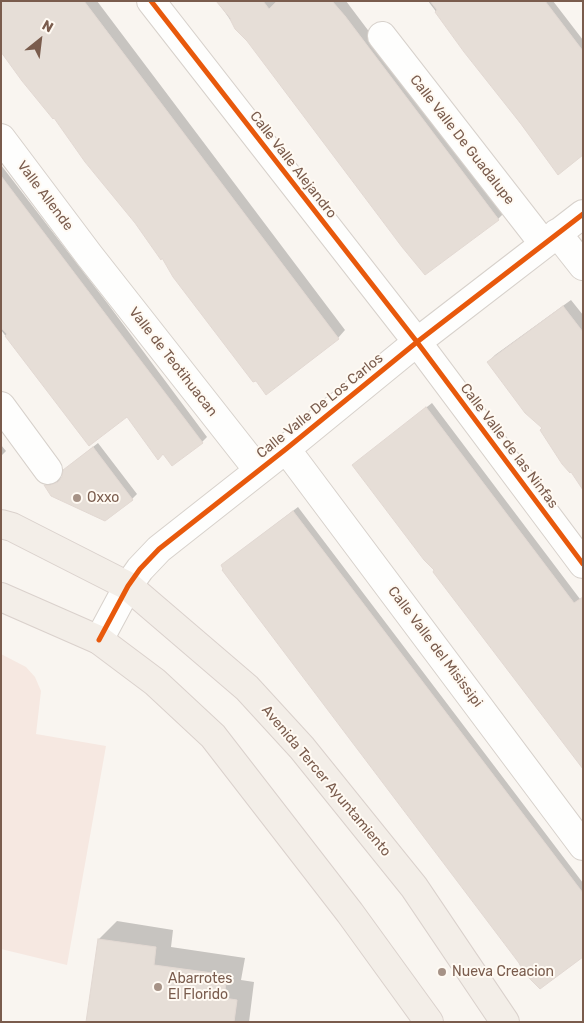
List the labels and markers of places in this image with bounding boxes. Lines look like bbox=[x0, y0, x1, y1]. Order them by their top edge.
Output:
place label: Oxxo bbox=[87, 490, 119, 506]
marker: Oxxo bbox=[71, 492, 83, 504]
place label: Nueva Creacion bbox=[452, 964, 554, 980]
marker: Nueva Creacion bbox=[436, 966, 448, 978]
place label: Abarrotes El Florido bbox=[168, 971, 232, 1004]
marker: Abarrotes El Florido bbox=[152, 981, 164, 993]

